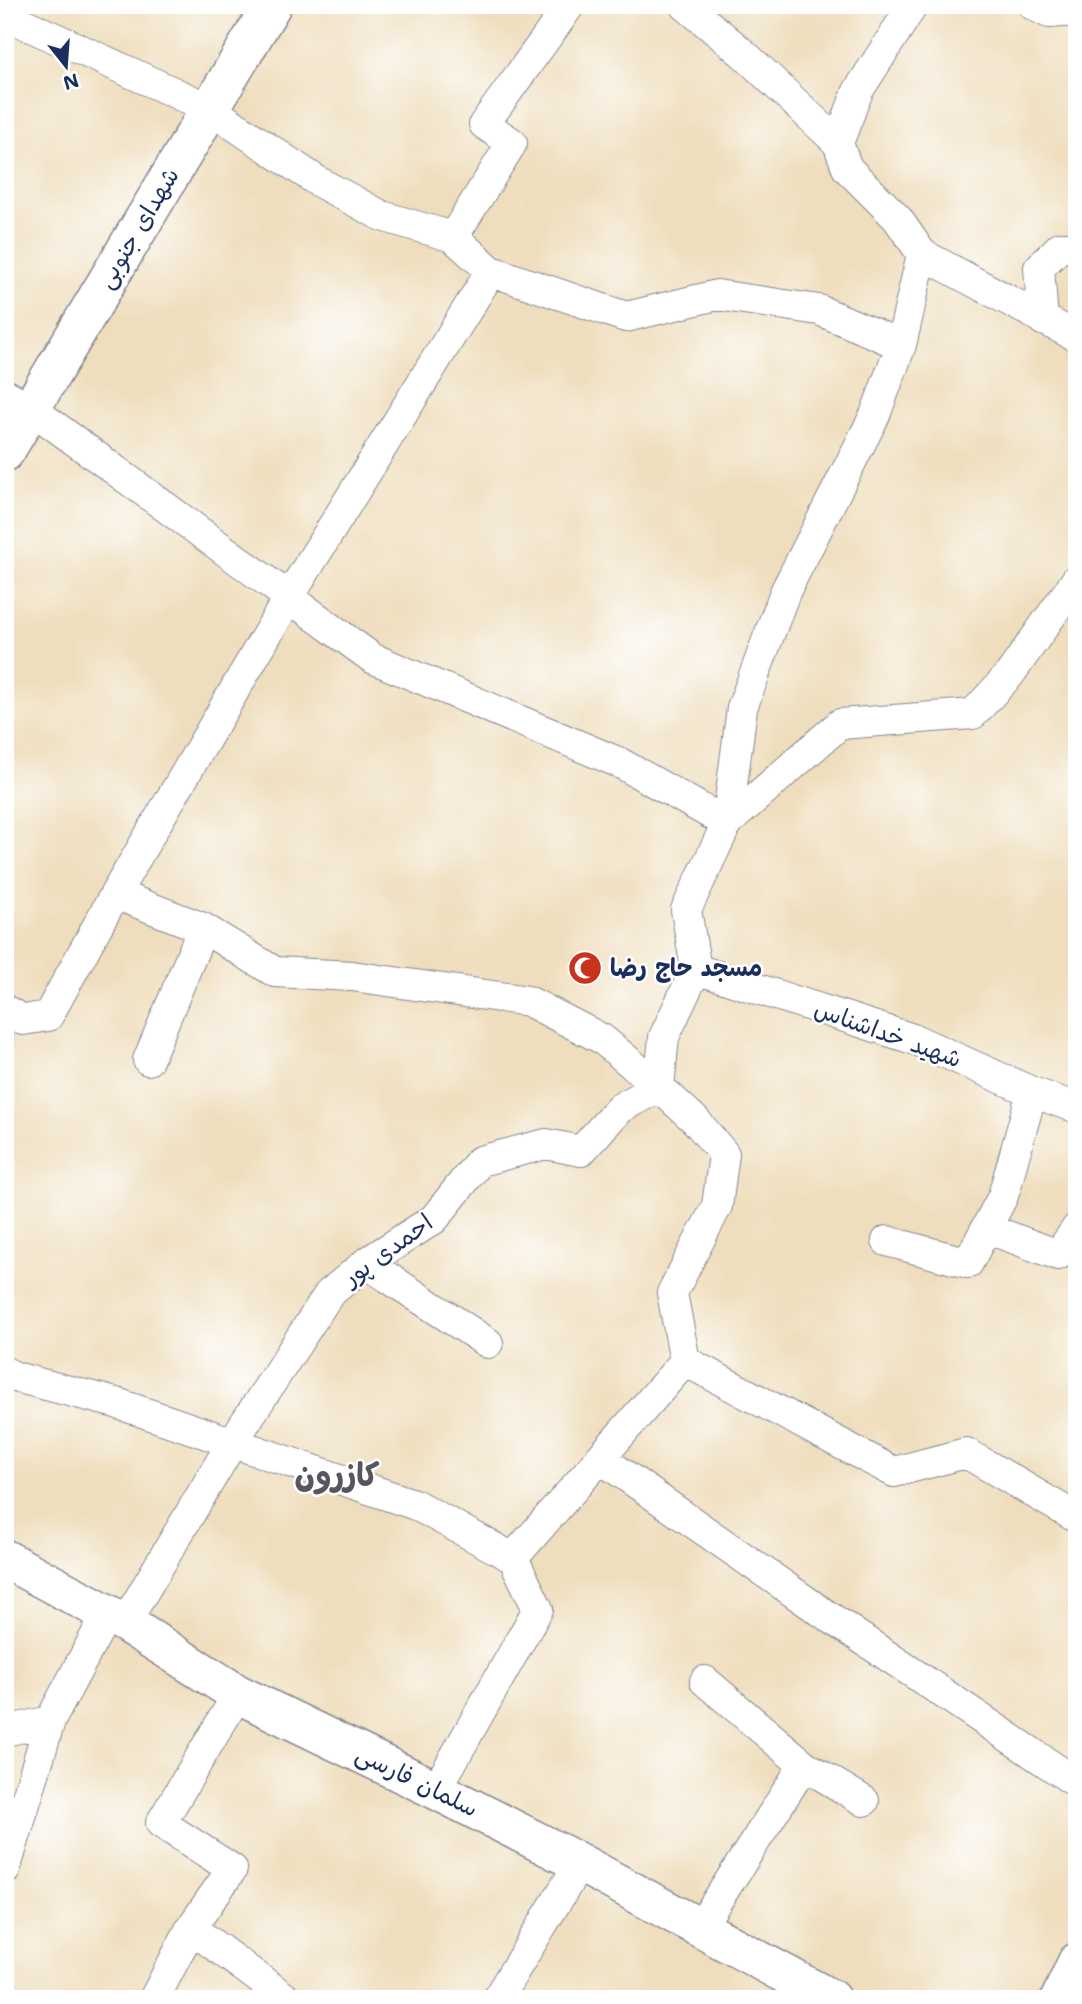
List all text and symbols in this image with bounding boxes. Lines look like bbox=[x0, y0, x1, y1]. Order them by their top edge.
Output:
north arrow bbox=[32, 32, 102, 102]
text: N bbox=[60, 68, 82, 96]
street label: شهدای جنوبی bbox=[89, 162, 187, 294]
mosque icon: مسجد حاج رضا bbox=[566, 949, 604, 987]
place label: مسجد حاج رضا bbox=[610, 952, 762, 984]
street label: شهید خداشناس bbox=[810, 993, 966, 1075]
street label: احمدی پور bbox=[335, 1207, 439, 1295]
district label: کازرون bbox=[295, 1453, 379, 1496]
street label: سلمان فارسی bbox=[350, 1738, 484, 1824]

